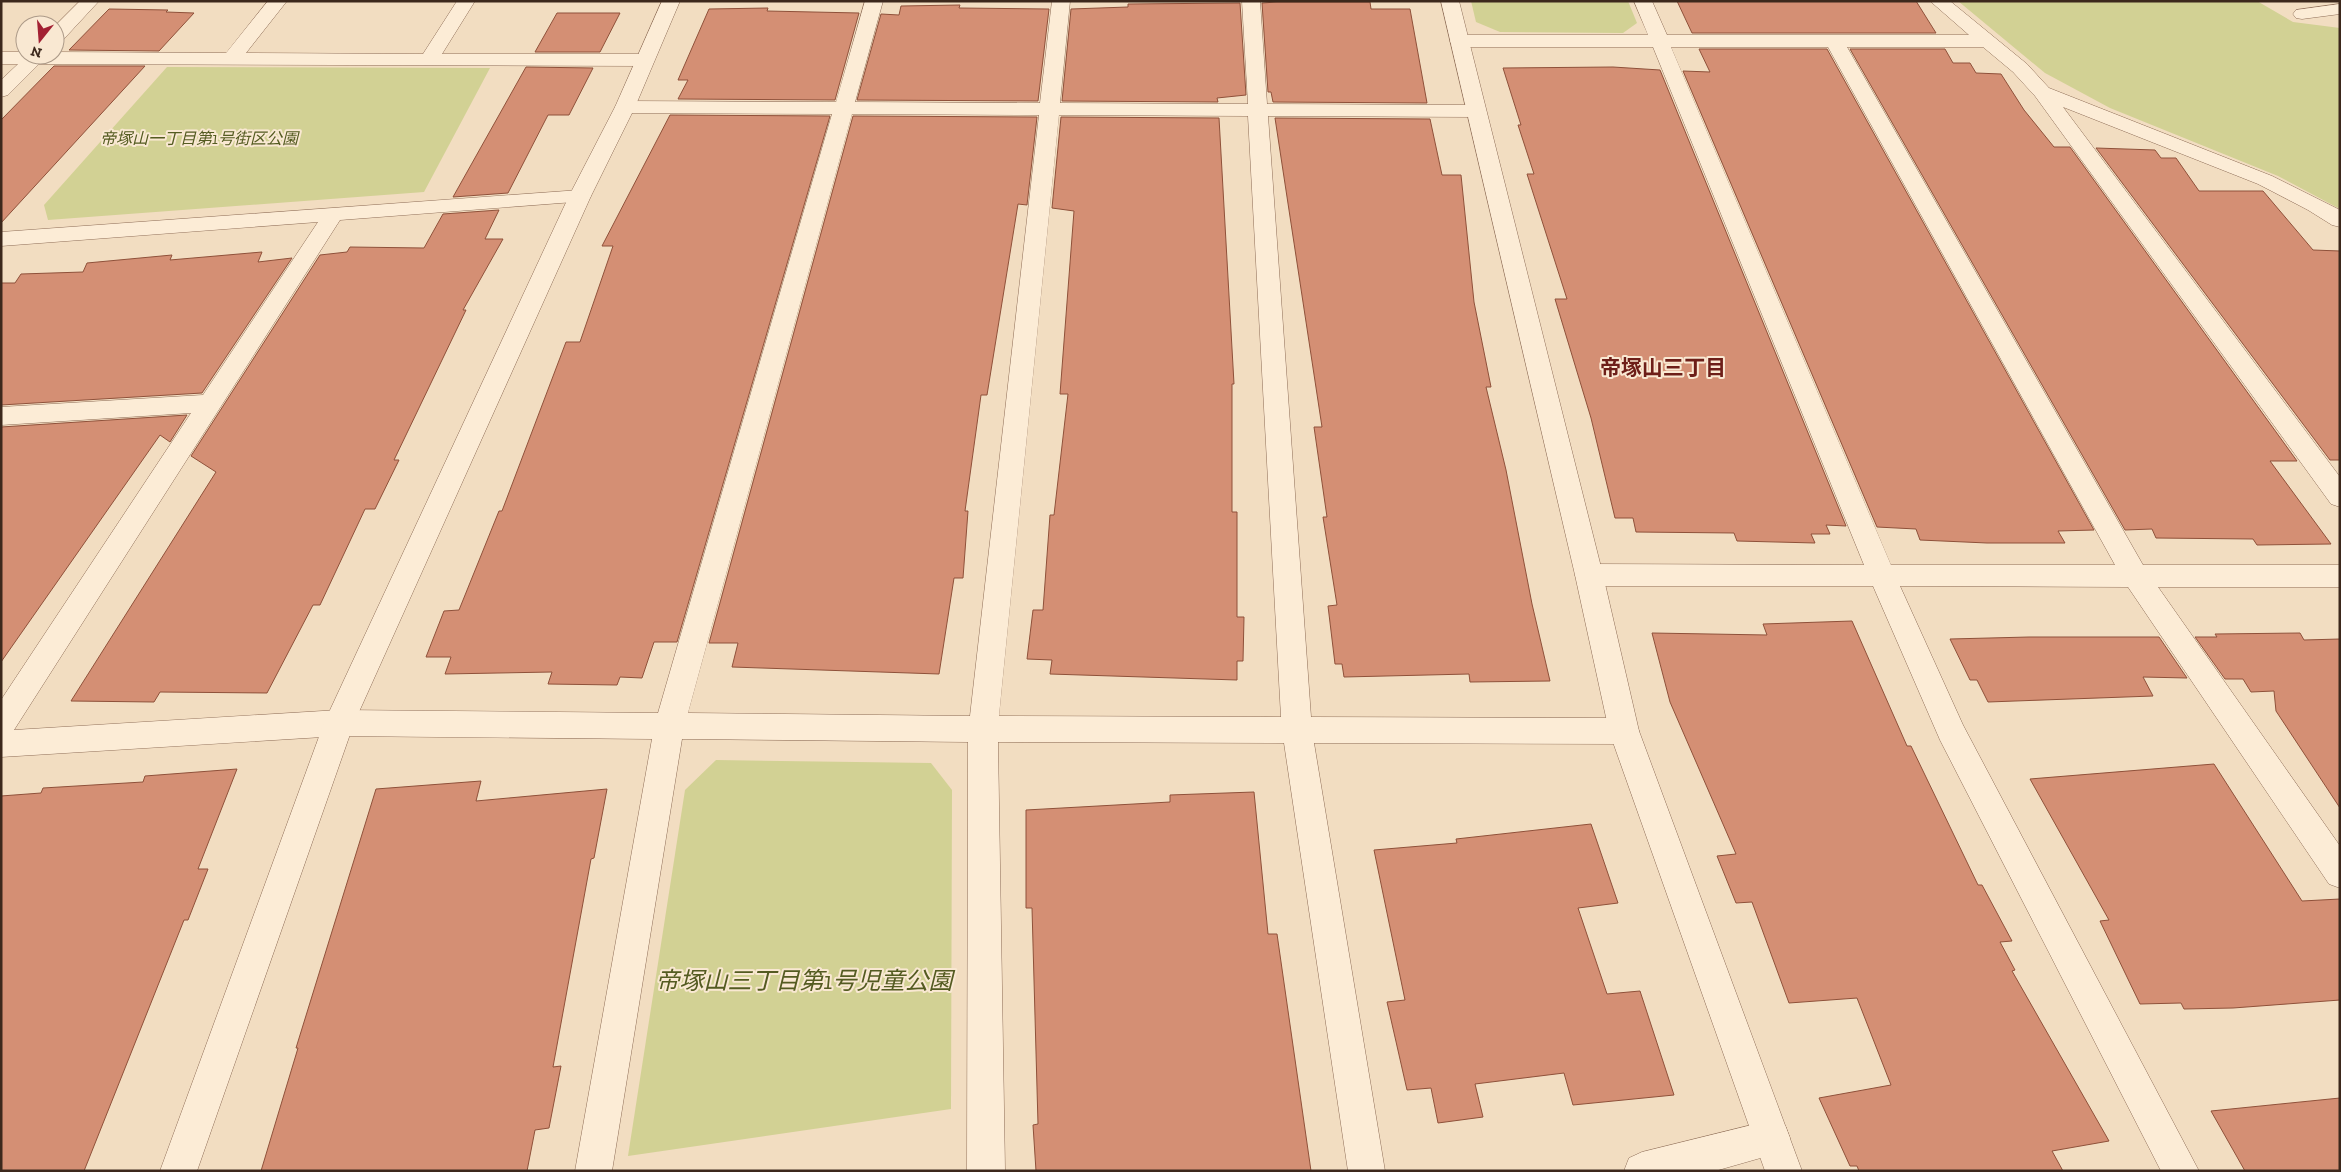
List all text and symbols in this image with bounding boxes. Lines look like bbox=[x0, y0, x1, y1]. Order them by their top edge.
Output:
north arrow bbox=[15, 15, 65, 65]
text: N bbox=[28, 42, 44, 62]
park label: 帝塚山一丁目第1号街区公園 bbox=[100, 129, 300, 148]
district label: 帝塚山三丁目 bbox=[1600, 355, 1726, 380]
park label: 帝塚山三丁目第1号児童公園 bbox=[656, 966, 955, 995]

